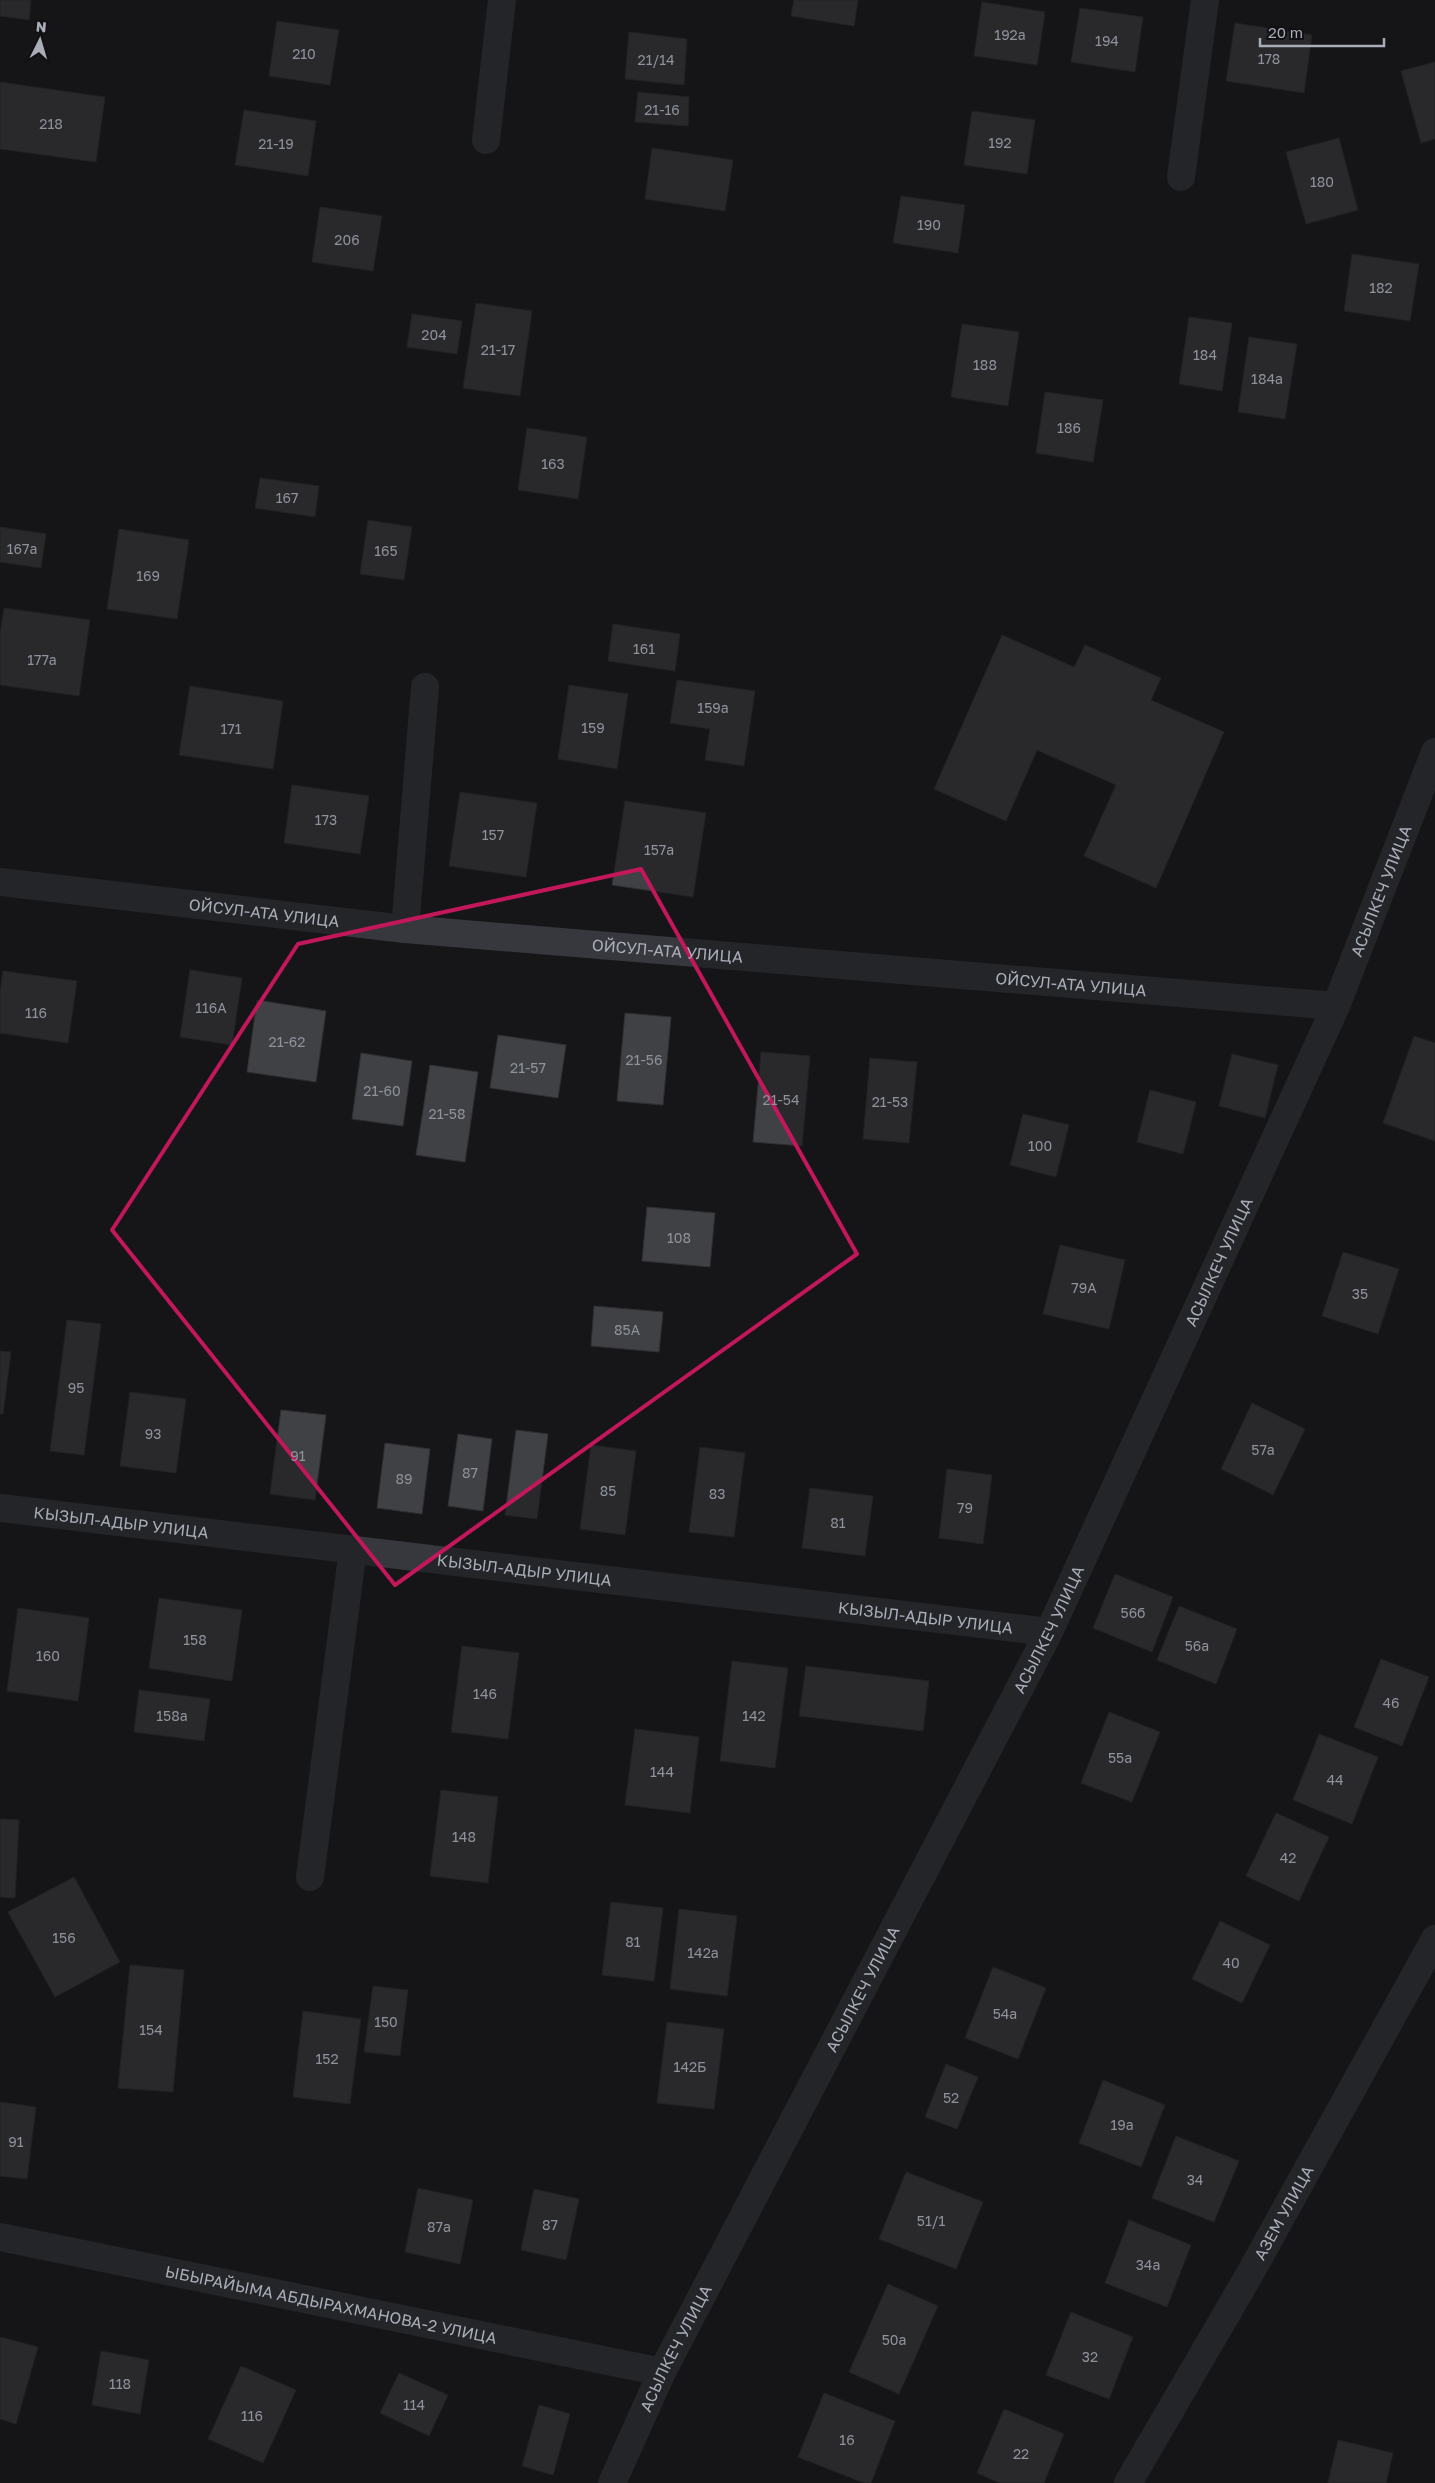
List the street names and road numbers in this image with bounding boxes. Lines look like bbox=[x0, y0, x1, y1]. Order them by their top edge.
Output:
street label: АСЫЛКЕЧ УЛИЦА bbox=[1346, 822, 1416, 960]
street label: ОЙСУЛ-АТА УЛИЦА bbox=[188, 894, 341, 931]
street label: ОЙСУЛ-АТА УЛИЦА bbox=[591, 934, 744, 967]
street label: ОЙСУЛ-АТА УЛИЦА bbox=[995, 968, 1148, 1000]
street label: АСЫЛКЕЧ УЛИЦА bbox=[1181, 1194, 1257, 1329]
street label: КЫЗЫЛ-АДЫР УЛИЦА bbox=[33, 1502, 210, 1543]
street label: КЫЗЫЛ-АДЫР УЛИЦА bbox=[436, 1550, 613, 1590]
street label: АСЫЛКЕЧ УЛИЦА bbox=[1009, 1562, 1088, 1697]
street label: КЫЗЫЛ-АДЫР УЛИЦА bbox=[837, 1597, 1014, 1638]
street label: АСЫЛКЕЧ УЛИЦА bbox=[821, 1922, 904, 2055]
street label: АЗЕМ УЛИЦА bbox=[1249, 2162, 1318, 2263]
street label: ЫБЫРАЙЫМА АБДЫРАХМАНОВА-2 УЛИЦА bbox=[164, 2261, 499, 2348]
street label: АСЫЛКЕЧ УЛИЦА bbox=[635, 2281, 716, 2415]

